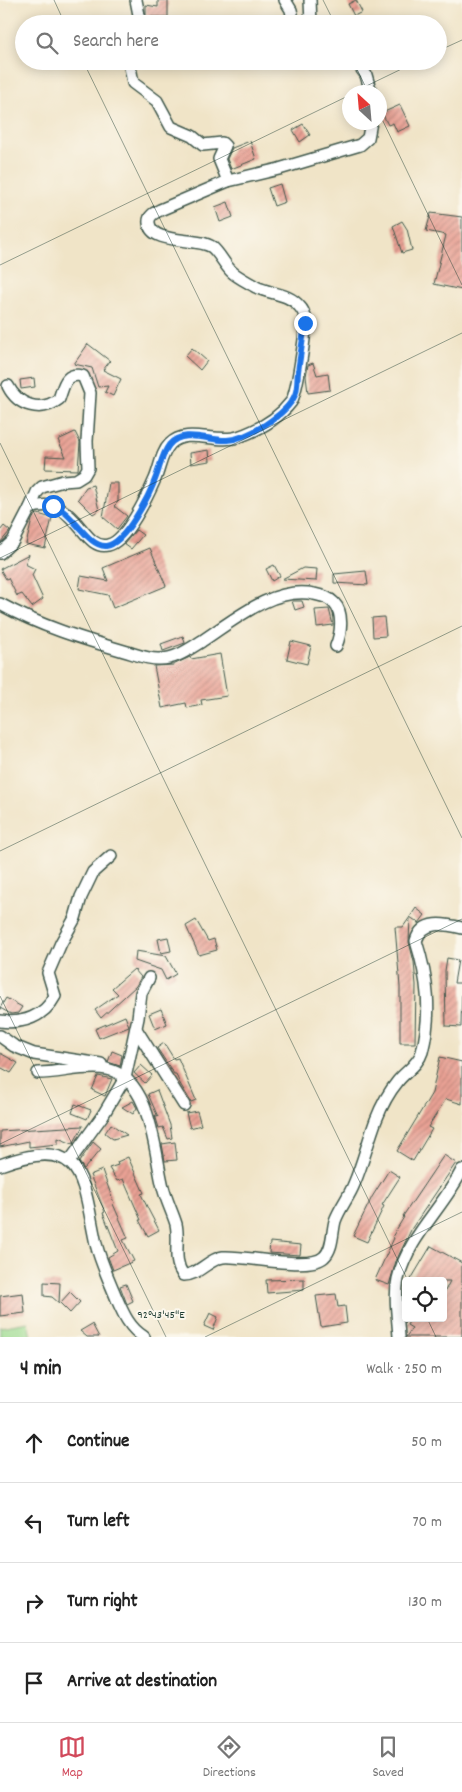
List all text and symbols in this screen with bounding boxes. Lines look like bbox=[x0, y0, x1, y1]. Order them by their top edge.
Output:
search box bbox=[15, 15, 447, 70]
icon: search bbox=[33, 29, 61, 57]
text: Search here bbox=[73, 29, 159, 56]
north arrow bbox=[342, 85, 387, 130]
route end bbox=[294, 312, 317, 335]
route start bbox=[42, 495, 65, 518]
map controls bbox=[402, 1277, 447, 1322]
button: locate bbox=[402, 1277, 447, 1322]
text: 92°43'45"E bbox=[137, 1307, 185, 1324]
text: 4 min bbox=[20, 1355, 62, 1385]
text: Walk · 250 m bbox=[366, 1358, 442, 1381]
icon: ahead bbox=[20, 1429, 48, 1457]
text: Continue bbox=[67, 1429, 129, 1456]
text: 50 m bbox=[411, 1431, 442, 1454]
icon: left bbox=[20, 1509, 48, 1537]
text: Turn left bbox=[67, 1509, 130, 1536]
text: 70 m bbox=[412, 1511, 442, 1534]
icon: right bbox=[20, 1589, 48, 1617]
text: Turn right bbox=[67, 1589, 138, 1616]
text: 130 m bbox=[408, 1591, 442, 1614]
icon: arrive bbox=[20, 1669, 48, 1697]
text: Arrive at destination bbox=[67, 1669, 217, 1696]
tab: Map bbox=[58, 1733, 86, 1783]
tab: Directions bbox=[203, 1733, 256, 1783]
tab: Saved bbox=[372, 1733, 404, 1783]

